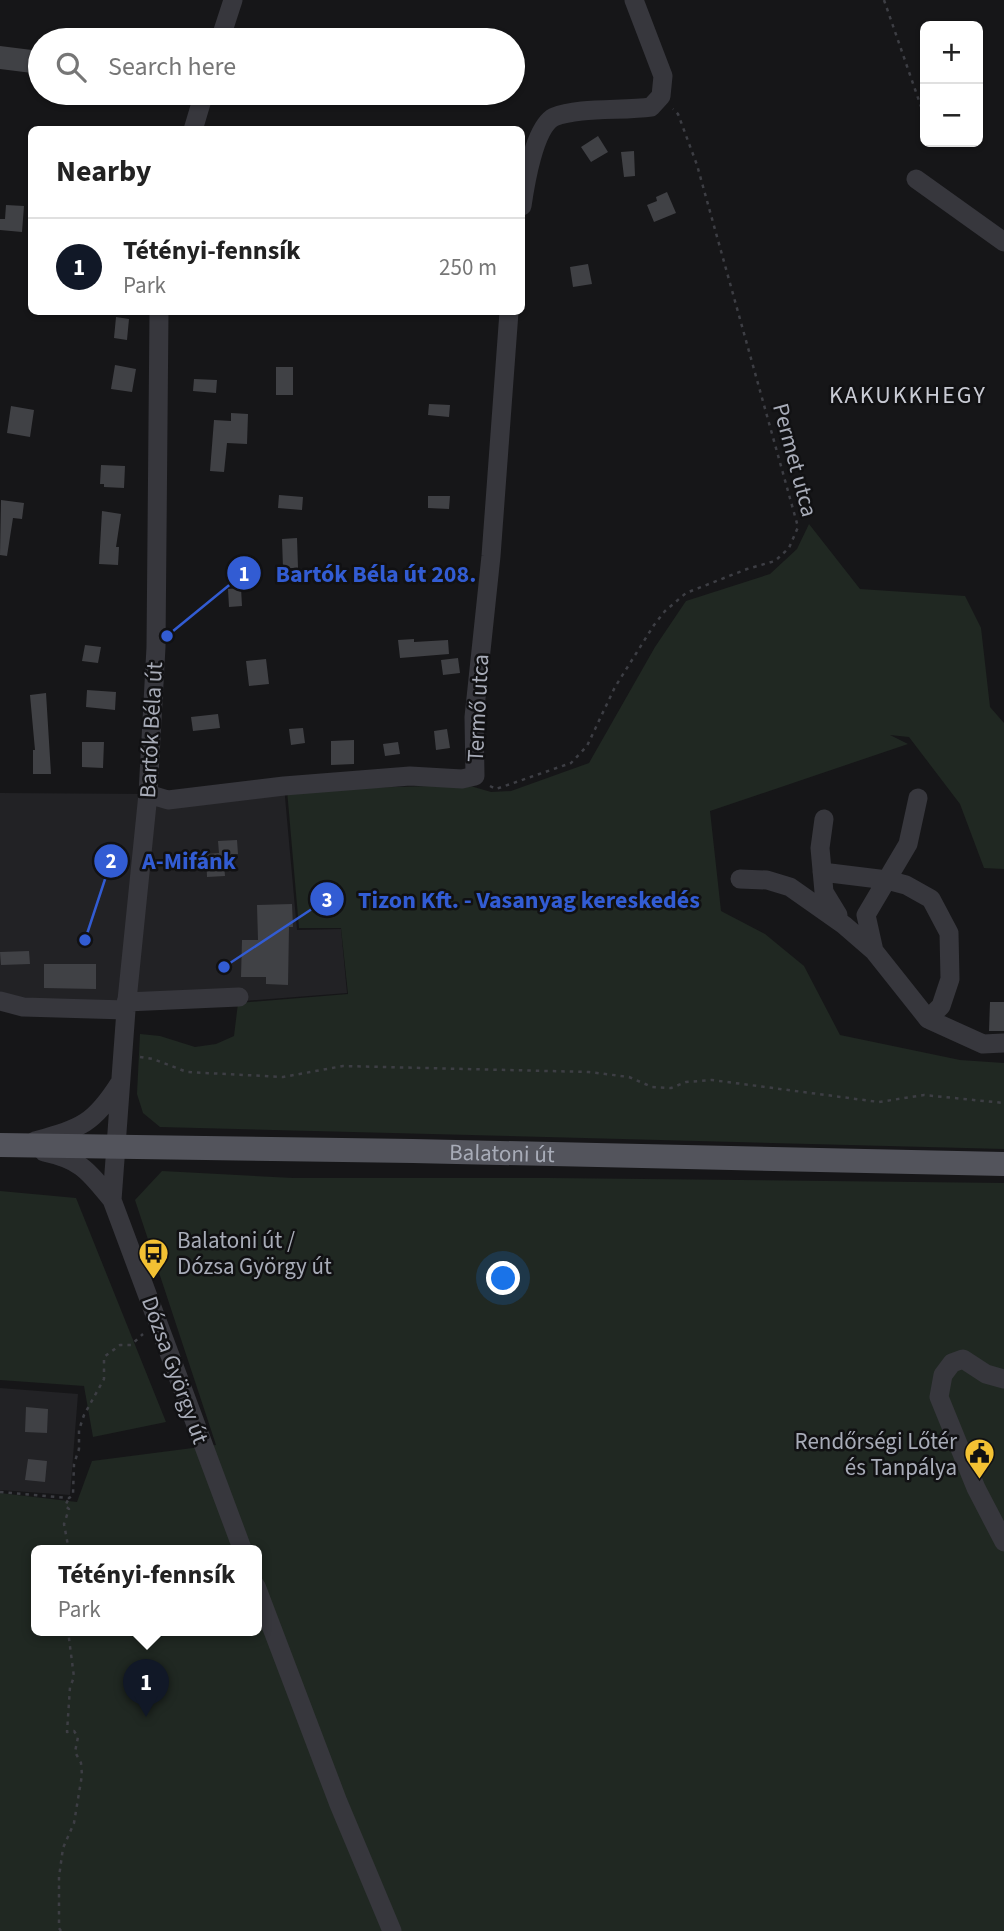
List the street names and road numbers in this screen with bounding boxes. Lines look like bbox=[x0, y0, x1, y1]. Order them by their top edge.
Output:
street label: Permet utca bbox=[764, 400, 826, 520]
street label: Termő utca bbox=[459, 653, 497, 763]
street label: Bartók Béla út bbox=[131, 661, 171, 799]
street label: Balatoni út bbox=[449, 1135, 555, 1171]
street label: Dózsa György út bbox=[133, 1292, 217, 1449]

